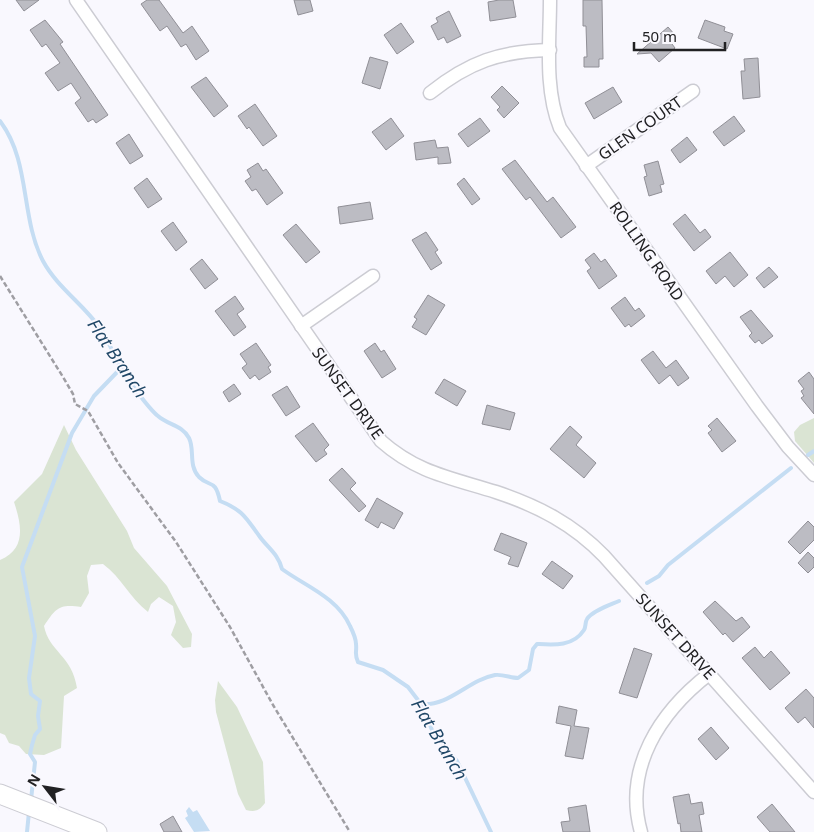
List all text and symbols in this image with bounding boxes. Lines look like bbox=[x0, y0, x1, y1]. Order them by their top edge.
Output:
scale bar bbox=[634, 20, 725, 52]
text: 50 m bbox=[642, 26, 677, 46]
street label: GLEN COURT bbox=[594, 91, 687, 165]
street label: ROLLING ROAD bbox=[605, 197, 689, 305]
water label: Flat Branch bbox=[83, 314, 153, 402]
street label: SUNSET DRIVE bbox=[307, 342, 389, 444]
street label: SUNSET DRIVE bbox=[631, 588, 721, 684]
water label: Flat Branch bbox=[406, 694, 474, 784]
north arrow bbox=[20, 762, 70, 812]
text: N bbox=[22, 770, 45, 790]

